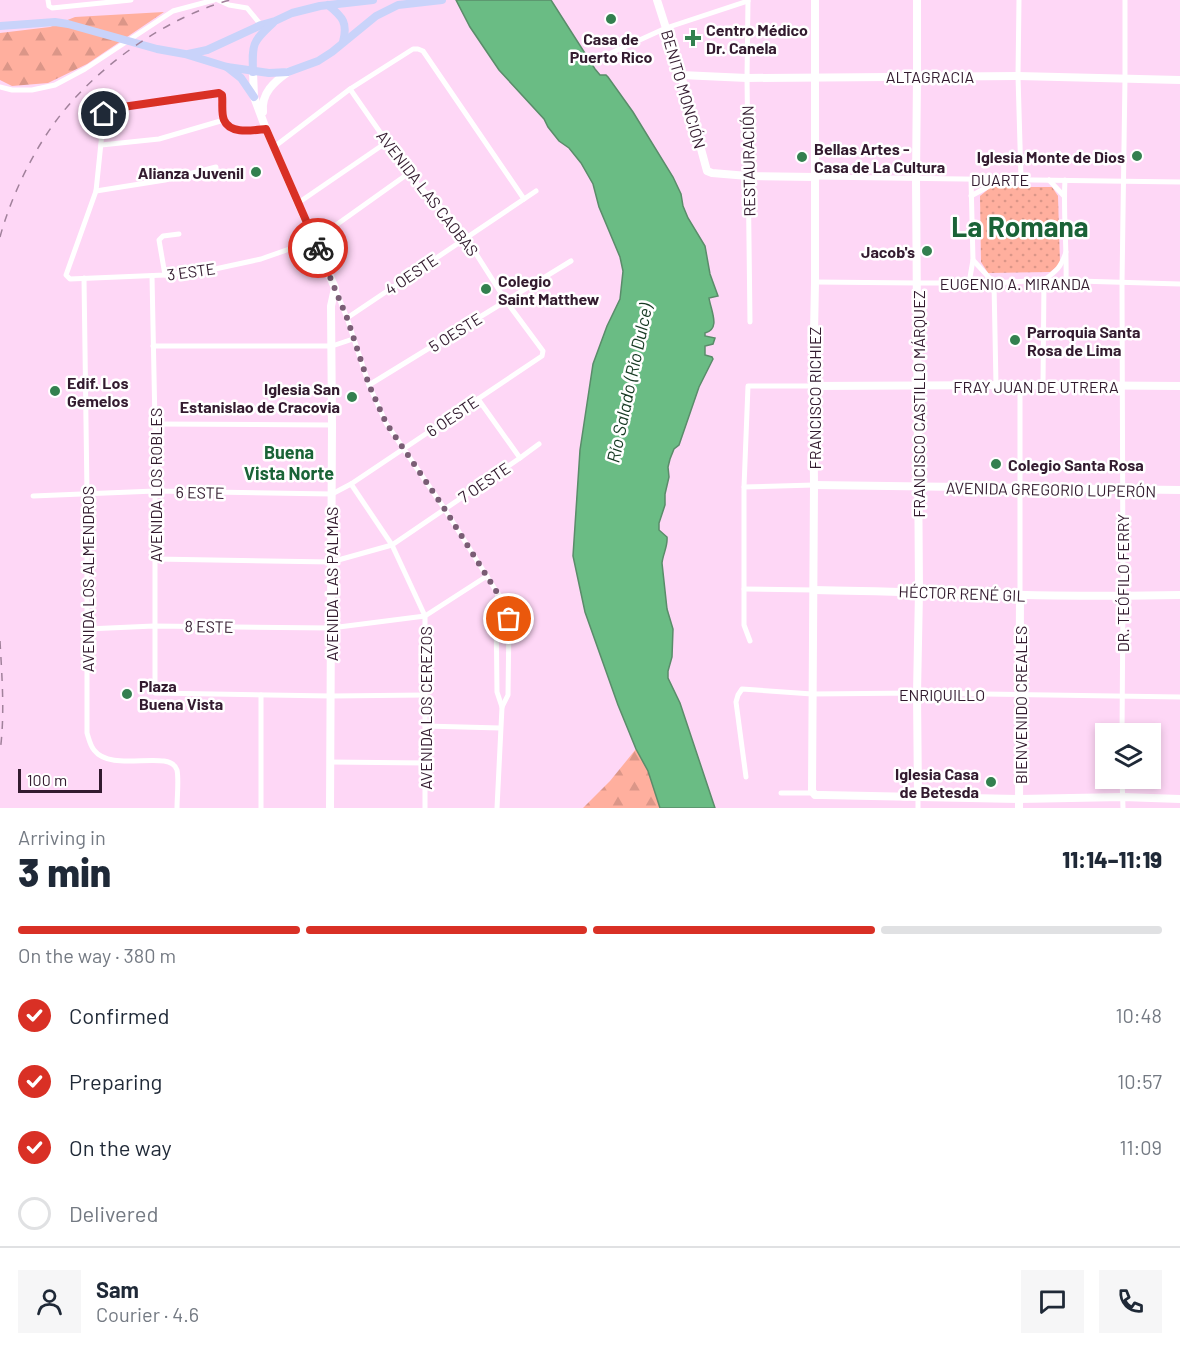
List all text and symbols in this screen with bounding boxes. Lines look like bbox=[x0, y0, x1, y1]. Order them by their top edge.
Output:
marker: Casa de Puerto Rico bbox=[604, 12, 618, 26]
place label: Centro Médico Dr. Canela bbox=[706, 20, 808, 57]
street label: BENITO MONCIÓN bbox=[658, 27, 710, 151]
place label: Casa de Puerto Rico bbox=[570, 29, 652, 66]
marker: Centro Médico Dr. Canela bbox=[684, 29, 702, 47]
street label: ALTAGRACIA bbox=[886, 67, 974, 86]
pin bbox=[78, 88, 129, 139]
icon: home bbox=[87, 97, 120, 130]
street label: RESTAURACIÓN bbox=[738, 105, 758, 217]
street label: AVENIDA LAS CAOBAS bbox=[373, 126, 483, 260]
place label: Bellas Artes - Casa de La Cultura bbox=[814, 139, 945, 176]
place label: Iglesia Monte de Dios bbox=[977, 147, 1125, 166]
marker: Iglesia Monte de Dios bbox=[1130, 149, 1144, 163]
marker: Bellas Artes - Casa de La Cultura bbox=[795, 150, 809, 164]
place label: Alianza Juvenil bbox=[138, 163, 244, 182]
marker: Alianza Juvenil bbox=[249, 165, 263, 179]
street label: DUARTE bbox=[971, 170, 1029, 189]
district label: La Romana bbox=[951, 209, 1089, 243]
courier bbox=[288, 218, 348, 278]
icon: bike bbox=[302, 232, 335, 265]
place label: Jacob's bbox=[861, 242, 915, 261]
marker: Jacob's bbox=[920, 244, 934, 258]
street label: 4 OESTE bbox=[381, 250, 441, 298]
street label: 3 ESTE bbox=[165, 258, 217, 284]
place label: Colegio Saint Matthew bbox=[498, 271, 600, 308]
street label: EUGENIO A. MIRANDA bbox=[940, 274, 1090, 293]
marker: Colegio Saint Matthew bbox=[479, 282, 493, 296]
street label: FRANCISCO CASTILLO MÁRQUEZ bbox=[909, 290, 928, 518]
water label: Río Salado (Río Dulce) bbox=[601, 300, 657, 464]
street label: 5 OESTE bbox=[425, 308, 485, 356]
place label: Parroquia Santa Rosa de Lima bbox=[1027, 322, 1141, 359]
street label: FRANCISCO RICHIEZ bbox=[805, 327, 824, 469]
marker: Parroquia Santa Rosa de Lima bbox=[1008, 333, 1022, 347]
place label: Edif. Los Gemelos bbox=[67, 373, 128, 410]
street label: FRAY JUAN DE UTRERA bbox=[953, 377, 1119, 396]
place label: Iglesia San Estanislao de Cracovia bbox=[180, 379, 340, 416]
marker: Edif. Los Gemelos bbox=[48, 384, 62, 398]
marker: Iglesia San Estanislao de Cracovia bbox=[345, 390, 359, 404]
street label: 6 OESTE bbox=[422, 392, 482, 440]
street label: AVENIDA LOS ROBLES bbox=[146, 408, 165, 562]
district label: Buena Vista Norte bbox=[244, 441, 334, 484]
place label: Colegio Santa Rosa bbox=[1008, 455, 1144, 474]
marker: Colegio Santa Rosa bbox=[989, 457, 1003, 471]
street label: 7 OESTE bbox=[455, 458, 513, 506]
street label: AVENIDA GREGORIO LUPERÓN bbox=[946, 478, 1156, 500]
street label: 6 ESTE bbox=[175, 482, 225, 502]
street label: AVENIDA LOS ALMENDROS bbox=[78, 486, 97, 672]
street label: AVENIDA LAS PALMAS bbox=[322, 507, 341, 661]
street label: DR. TEÓFILO FERRY bbox=[1113, 514, 1132, 652]
street label: HÉCTOR RENÉ GIL bbox=[898, 581, 1026, 605]
pin bbox=[483, 593, 534, 644]
icon: bag bbox=[492, 602, 525, 635]
street label: 8 ESTE bbox=[184, 616, 234, 636]
street label: AVENIDA LOS CEREZOS bbox=[416, 626, 435, 790]
street label: BIENVENIDO CREALES bbox=[1011, 626, 1030, 784]
place label: Plaza Buena Vista bbox=[139, 676, 223, 713]
street label: ENRIQUILLO bbox=[899, 685, 985, 704]
marker: Plaza Buena Vista bbox=[120, 687, 134, 701]
map controls bbox=[1095, 723, 1161, 789]
button: layers bbox=[1095, 723, 1161, 789]
place label: Iglesia Casa de Betesda bbox=[895, 764, 979, 801]
scale bar bbox=[18, 766, 102, 794]
text: 100 m bbox=[27, 770, 67, 789]
marker: Iglesia Casa de Betesda bbox=[984, 775, 998, 789]
text: Arriving in bbox=[18, 825, 106, 849]
text: 11:14–11:19 bbox=[1062, 846, 1162, 872]
text: 3 min bbox=[18, 848, 111, 895]
text: On the way · 380 m bbox=[18, 943, 176, 967]
icon: check bbox=[18, 999, 51, 1032]
text: Confirmed bbox=[69, 1002, 169, 1028]
text: 10:48 bbox=[1115, 1003, 1162, 1027]
icon: check bbox=[18, 1065, 51, 1098]
text: Preparing bbox=[69, 1068, 162, 1094]
text: 10:57 bbox=[1117, 1069, 1162, 1093]
icon: check bbox=[18, 1131, 51, 1164]
text: On the way bbox=[69, 1134, 172, 1160]
text: 11:09 bbox=[1119, 1135, 1162, 1159]
text: Delivered bbox=[69, 1200, 158, 1226]
button: person bbox=[18, 1270, 81, 1333]
button: chat bbox=[1021, 1270, 1084, 1333]
button: phone bbox=[1099, 1270, 1162, 1333]
text: Sam bbox=[96, 1276, 139, 1302]
text: Courier · 4.6 bbox=[96, 1302, 199, 1326]

